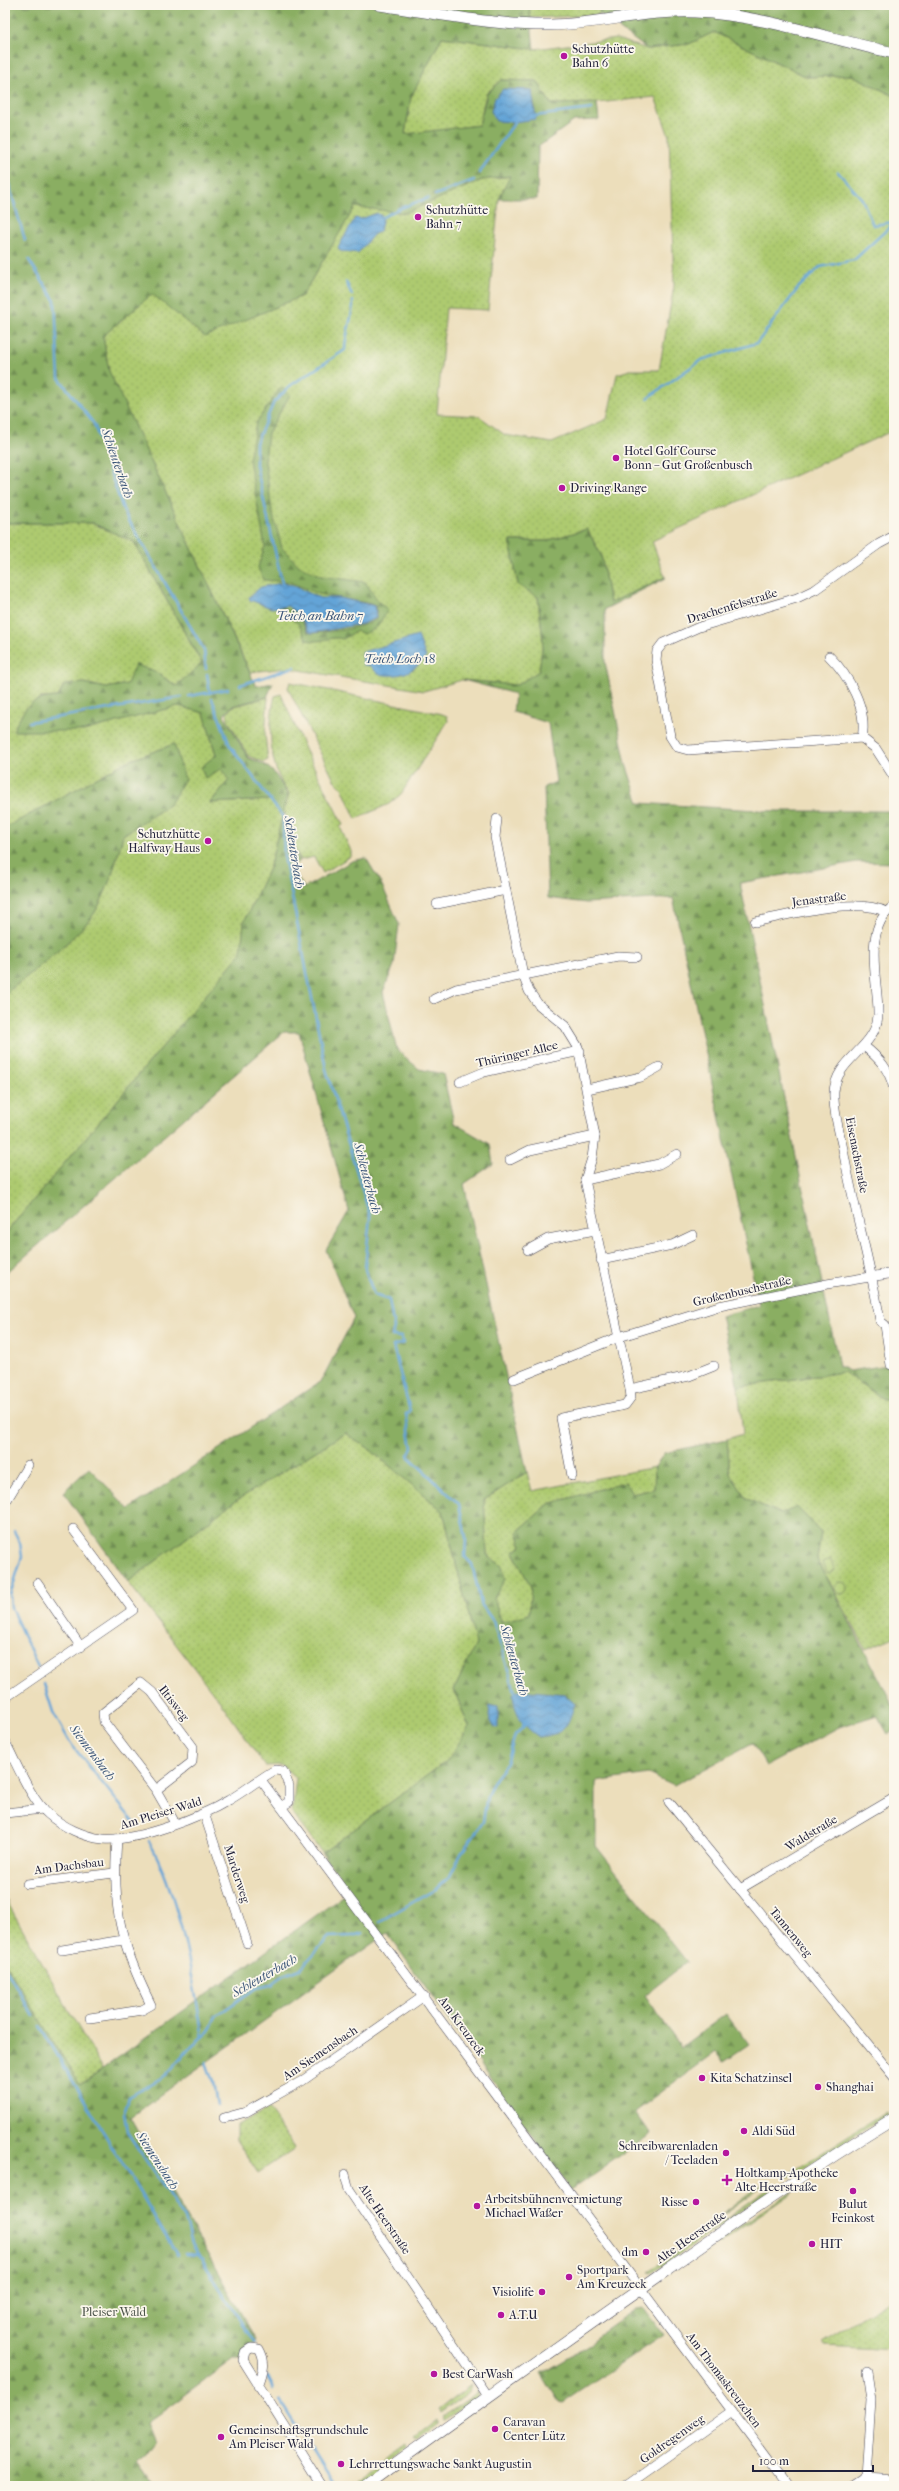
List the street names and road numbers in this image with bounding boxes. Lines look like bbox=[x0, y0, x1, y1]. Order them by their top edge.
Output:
street label: Drachenfelsstraße bbox=[685, 586, 779, 626]
street label: Jenastraße bbox=[790, 889, 847, 909]
street label: Thüringer Allee bbox=[475, 1038, 559, 1070]
street label: Eisenachstraße bbox=[843, 1116, 871, 1194]
street label: Großenbuschstraße bbox=[692, 1273, 792, 1309]
street label: Iltisweg bbox=[156, 1682, 193, 1724]
street label: Am Pleiser Wald bbox=[118, 1794, 204, 1832]
street label: Waldstraße bbox=[782, 1812, 840, 1854]
street label: Marderweg bbox=[221, 1843, 253, 1905]
street label: Am Dachsbau bbox=[32, 1855, 105, 1877]
street label: Tannenweg bbox=[767, 1904, 816, 1960]
street label: Am Kreuzeck bbox=[435, 1993, 489, 2059]
street label: Am Siemensbach bbox=[279, 2023, 360, 2084]
street label: Alte Heerstraße bbox=[356, 2180, 414, 2257]
street label: Alte Heerstraße bbox=[653, 2208, 729, 2267]
street label: Am Thomaskreuzchen bbox=[683, 2329, 764, 2430]
street label: Goldregenweg bbox=[637, 2411, 707, 2466]

